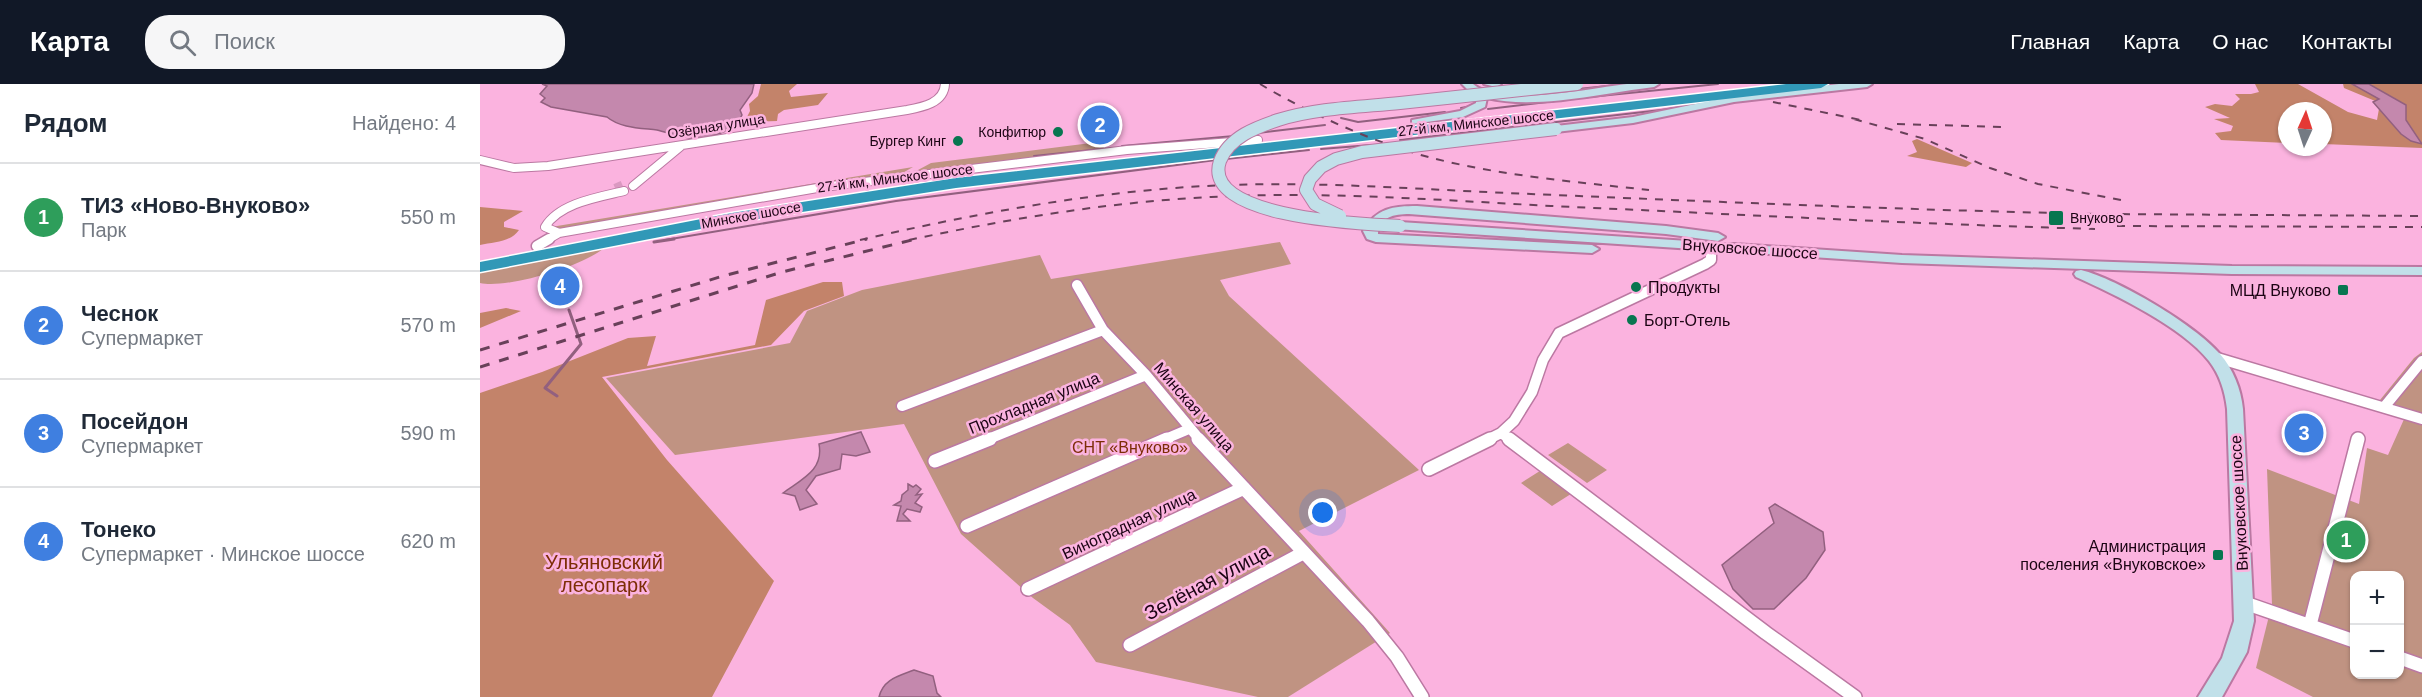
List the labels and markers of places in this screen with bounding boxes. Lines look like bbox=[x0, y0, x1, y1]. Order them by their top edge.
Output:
pin: 2 bbox=[1080, 102, 1120, 147]
place label: Конфитюр bbox=[978, 124, 1046, 140]
marker: Конфитюр bbox=[1051, 125, 1065, 139]
place label: Бургер Кинг bbox=[869, 133, 946, 149]
marker: Бургер Кинг bbox=[951, 134, 965, 148]
marker: Внуково bbox=[2047, 209, 2065, 227]
place label: Внуково bbox=[2070, 210, 2123, 226]
pin: 4 bbox=[540, 264, 580, 308]
place label: Продукты bbox=[1648, 279, 1720, 296]
marker: Продукты bbox=[1629, 280, 1643, 294]
place label: МЦД Внуково bbox=[2230, 282, 2331, 299]
marker: МЦД Внуково bbox=[2336, 283, 2350, 297]
place label: Борт-Отель bbox=[1644, 312, 1730, 329]
marker: Борт-Отель bbox=[1625, 313, 1639, 327]
pin: 3 bbox=[2284, 410, 2324, 456]
pin: 1 bbox=[2326, 518, 2366, 562]
place label: Администрация поселения «Внуковское» bbox=[2020, 538, 2206, 573]
marker: Администрация поселения «Внуковское» bbox=[2211, 548, 2225, 562]

